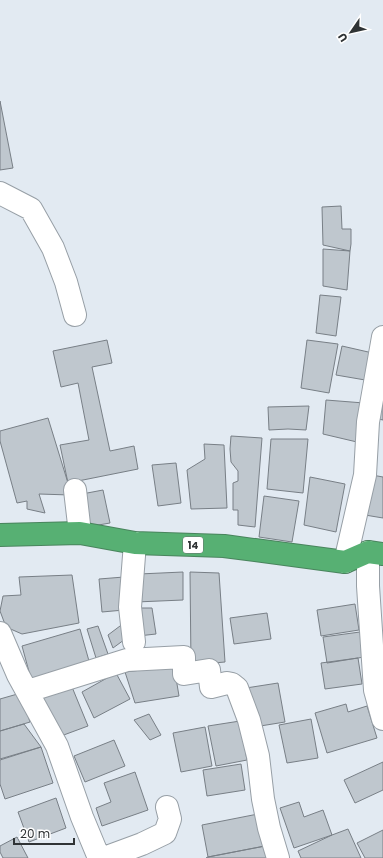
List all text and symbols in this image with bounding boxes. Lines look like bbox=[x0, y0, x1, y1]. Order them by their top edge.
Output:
north arrow bbox=[331, 12, 371, 52]
text: U bbox=[334, 30, 352, 45]
road number: 14 bbox=[183, 537, 203, 553]
scale bar bbox=[14, 820, 74, 846]
text: 20 m bbox=[20, 825, 50, 842]

